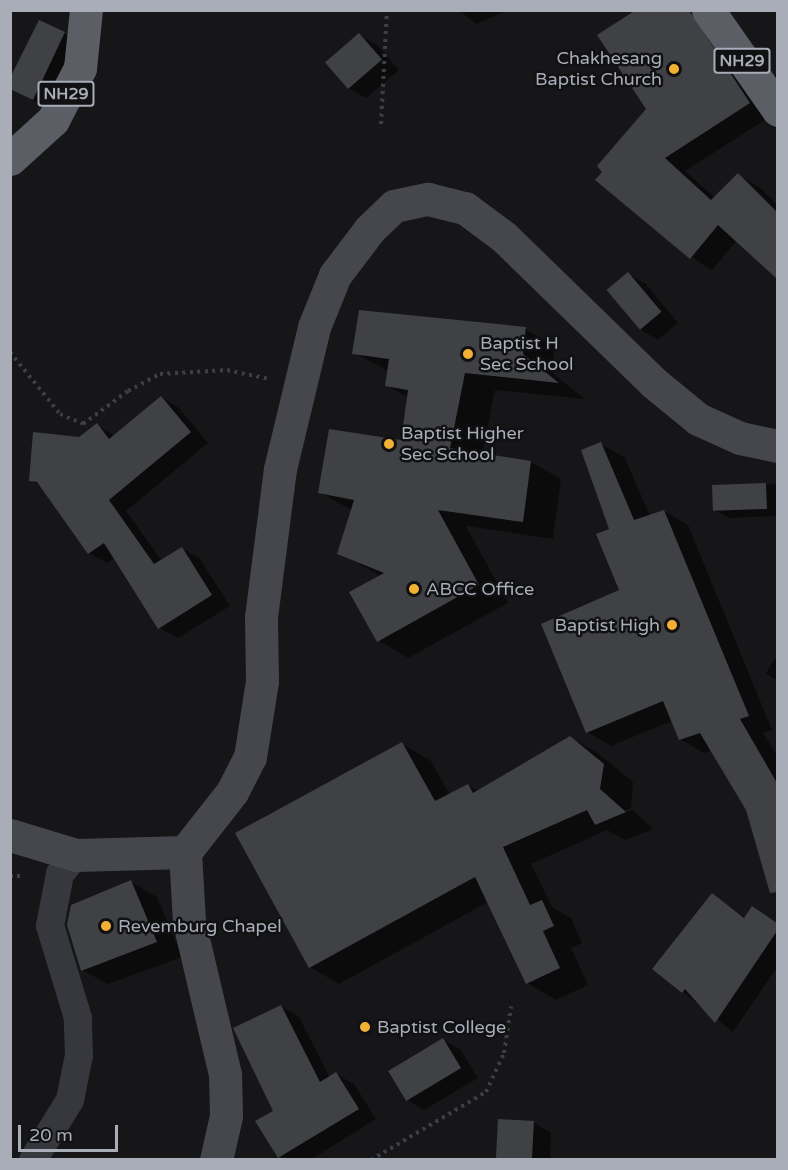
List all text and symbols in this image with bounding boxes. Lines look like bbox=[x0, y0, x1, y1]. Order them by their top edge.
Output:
place label: Chakhesang Baptist Church bbox=[535, 48, 662, 90]
road number: NH29 bbox=[712, 48, 772, 74]
marker: Chakhesang Baptist Church bbox=[667, 62, 681, 76]
road number: NH29 bbox=[36, 81, 96, 107]
place label: Baptist H Sec School bbox=[480, 333, 574, 376]
marker: Baptist H Sec School bbox=[461, 347, 475, 361]
place label: Baptist Higher Sec School bbox=[401, 423, 524, 466]
marker: Baptist Higher Sec School bbox=[382, 437, 396, 451]
place label: ABCC Office bbox=[426, 578, 534, 600]
marker: ABCC Office bbox=[407, 582, 421, 596]
place label: Baptist High bbox=[554, 614, 660, 636]
marker: Baptist High bbox=[665, 618, 679, 632]
place label: Revemburg Chapel bbox=[118, 915, 282, 937]
marker: Revemburg Chapel bbox=[99, 919, 113, 933]
place label: Baptist College bbox=[377, 1016, 506, 1038]
marker: Baptist College bbox=[358, 1020, 372, 1034]
scale bar bbox=[21, 1113, 122, 1151]
text: 20 m bbox=[29, 1124, 73, 1146]

